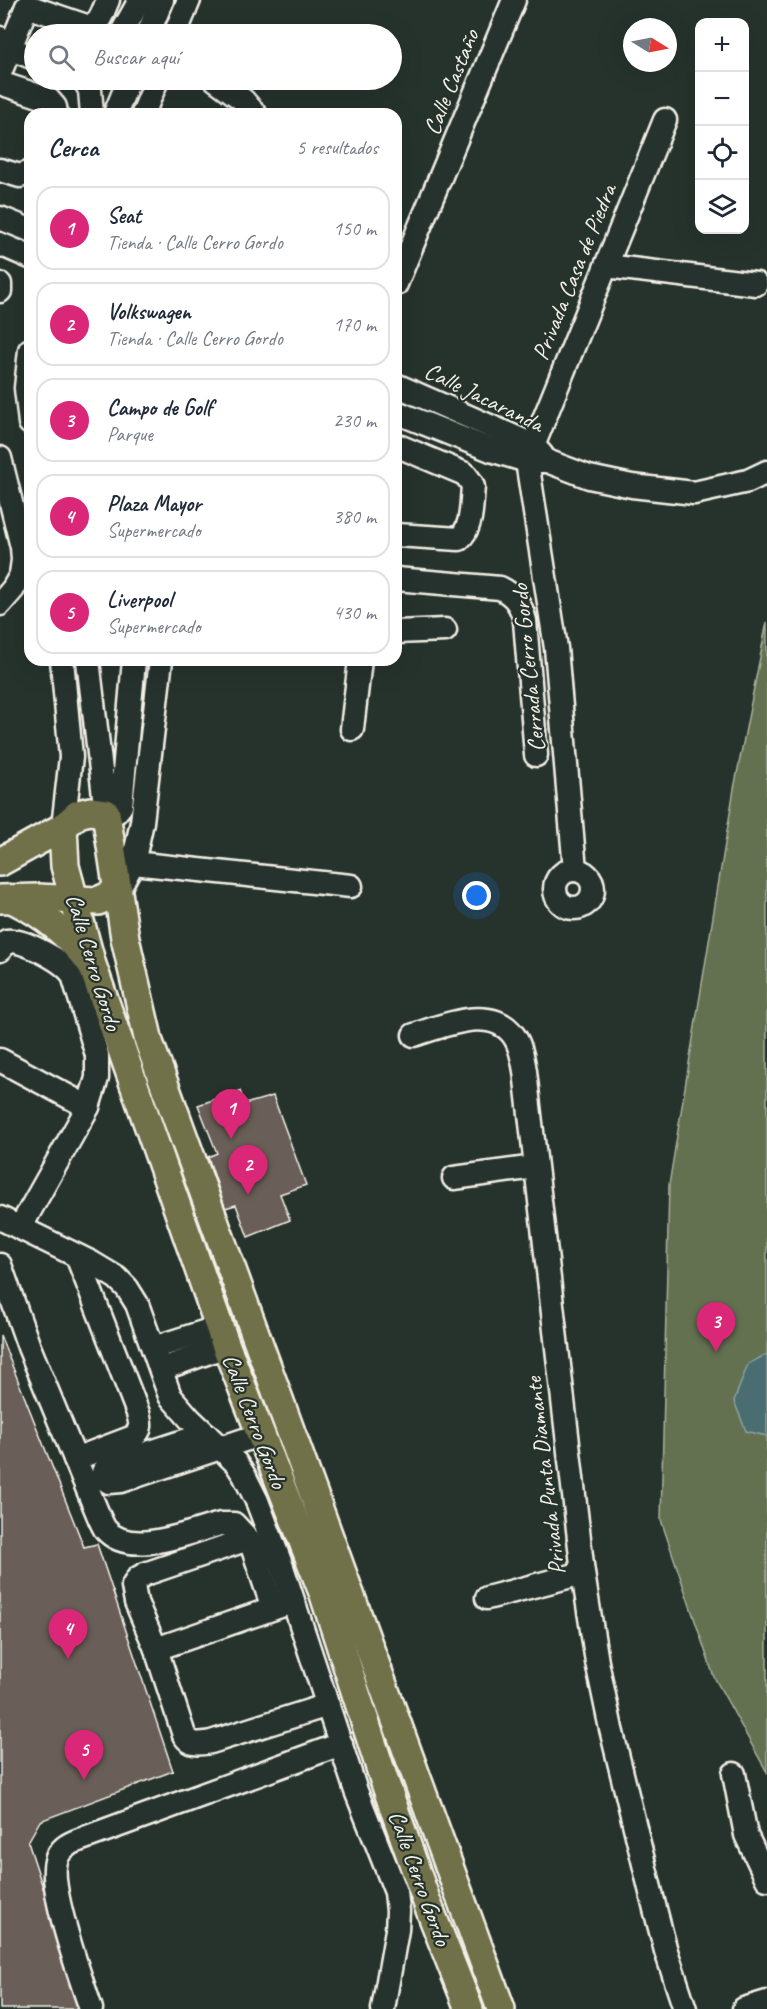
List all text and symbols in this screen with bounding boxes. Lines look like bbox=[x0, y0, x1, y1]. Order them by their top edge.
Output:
north arrow bbox=[623, 18, 677, 72]
map controls bbox=[695, 18, 749, 234]
button: + bbox=[695, 18, 749, 72]
search box bbox=[24, 24, 402, 90]
street label: Calle Castaño bbox=[416, 24, 486, 139]
icon: search bbox=[45, 41, 78, 74]
text: Buscar aquí bbox=[93, 43, 179, 71]
button: − bbox=[695, 72, 749, 126]
button: locate bbox=[695, 126, 749, 180]
text: Cerca bbox=[48, 131, 98, 164]
text: 5 resultados bbox=[296, 135, 378, 160]
street label: Privada Casa de Piedra bbox=[525, 178, 624, 364]
button: layers bbox=[695, 180, 749, 234]
text: Seat bbox=[107, 202, 141, 230]
text: 1 bbox=[65, 216, 74, 241]
text: 150 m bbox=[333, 216, 376, 241]
text: Tienda · Calle Cerro Gordo bbox=[107, 230, 283, 255]
text: Volkswagen bbox=[107, 298, 191, 326]
text: 2 bbox=[65, 312, 74, 337]
text: 170 m bbox=[333, 312, 376, 337]
text: Tienda · Calle Cerro Gordo bbox=[107, 326, 283, 351]
street label: Calle Jacaranda bbox=[420, 355, 550, 440]
text: Campo de Golf bbox=[107, 394, 212, 422]
text: 3 bbox=[65, 408, 74, 433]
text: 230 m bbox=[333, 408, 376, 433]
text: Parque bbox=[107, 422, 153, 447]
text: Plaza Mayor bbox=[107, 490, 201, 518]
text: 4 bbox=[65, 504, 74, 529]
text: 380 m bbox=[333, 504, 376, 529]
text: Supermercado bbox=[107, 518, 201, 543]
street label: Cerrada Cerro Gordo bbox=[504, 581, 552, 753]
text: Liverpool bbox=[107, 586, 172, 614]
text: 5 bbox=[65, 600, 74, 625]
text: 430 m bbox=[333, 600, 376, 625]
text: Supermercado bbox=[107, 614, 201, 639]
your location bbox=[462, 881, 491, 910]
street label: Calle Cerro Gordo bbox=[59, 890, 129, 1035]
pin: 1 bbox=[212, 1090, 250, 1139]
pin: 2 bbox=[228, 1146, 268, 1195]
pin: 3 bbox=[696, 1302, 736, 1352]
street label: Calle Cerro Gordo bbox=[216, 1350, 295, 1494]
street label: Privada Punta Diamante bbox=[518, 1373, 572, 1577]
pin: 4 bbox=[48, 1610, 88, 1659]
pin: 5 bbox=[64, 1730, 104, 1780]
street label: Calle Cerro Gordo bbox=[382, 1806, 459, 1951]

